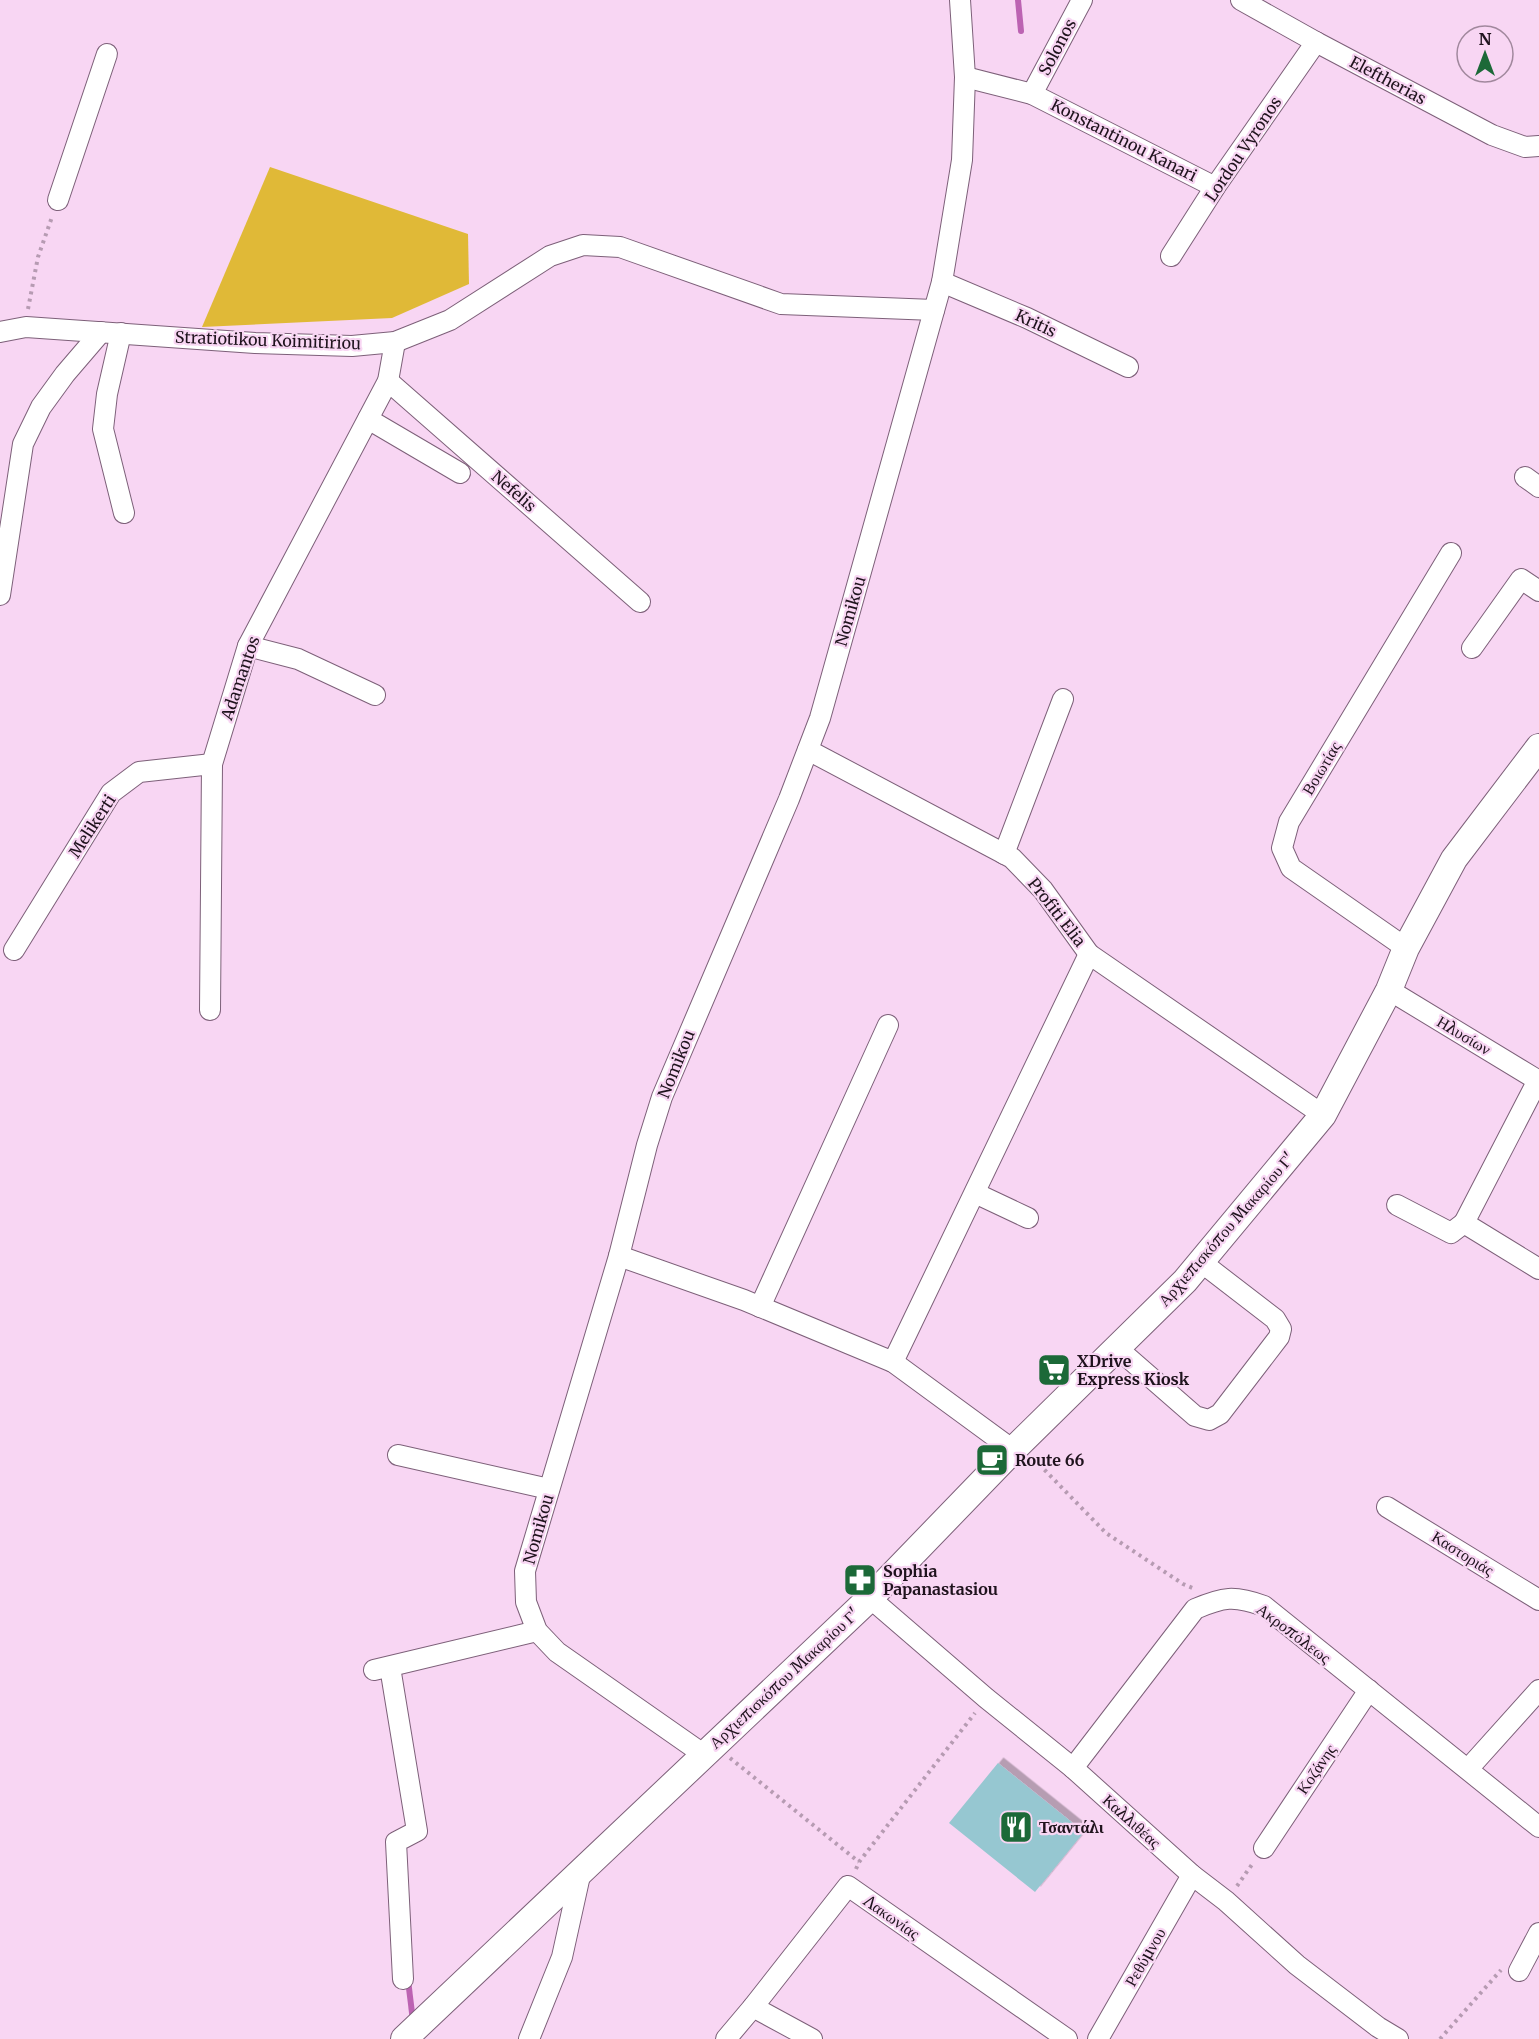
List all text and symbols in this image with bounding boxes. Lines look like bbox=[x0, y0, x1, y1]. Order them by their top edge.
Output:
street label: Solonos bbox=[1034, 15, 1080, 79]
north arrow bbox=[1455, 24, 1515, 84]
text: N bbox=[1479, 29, 1492, 49]
street label: Eleftherias bbox=[1346, 52, 1430, 109]
street label: Lordou Vyronos bbox=[1200, 93, 1286, 205]
street label: Konstantinou Kanari bbox=[1048, 95, 1200, 185]
street label: Kritis bbox=[1012, 305, 1060, 341]
street label: Stratiotikou Koimitiriou bbox=[175, 327, 361, 353]
street label: Nefelis bbox=[488, 466, 541, 516]
street label: Nomikou bbox=[830, 574, 870, 648]
street label: Adamantos bbox=[216, 633, 264, 724]
street label: Βοιωτίας bbox=[1297, 737, 1345, 798]
street label: Melikerti bbox=[64, 791, 120, 861]
street label: Profiti Elia bbox=[1024, 874, 1090, 951]
street label: Ηλυσίων bbox=[1433, 1011, 1495, 1059]
street label: Nomikou bbox=[653, 1027, 699, 1101]
street label: Αρχιεπισκόπου Μακαρίου Γ' bbox=[1154, 1148, 1298, 1310]
place label: XDrive Express Kiosk bbox=[1077, 1351, 1190, 1389]
supermarket icon: XDrive Express Kiosk bbox=[1036, 1352, 1072, 1388]
cafe icon: Route 66 bbox=[974, 1442, 1010, 1478]
place label: Route 66 bbox=[1015, 1450, 1084, 1470]
street label: Nomikou bbox=[518, 1492, 558, 1566]
street label: Καστοριάς bbox=[1428, 1526, 1498, 1580]
place label: Sophia Papanastasiou bbox=[883, 1561, 998, 1599]
pharmacy icon: Sophia Papanastasiou bbox=[842, 1562, 878, 1598]
street label: Ακροπόλεως bbox=[1253, 1599, 1336, 1668]
street label: Αρχιεπισκόπου Μακαρίου Γ' bbox=[705, 1603, 863, 1753]
street label: Κοζάνης bbox=[1292, 1740, 1340, 1798]
street label: Καλλιθέας bbox=[1099, 1790, 1166, 1853]
restaurant icon: Τσαντάλι bbox=[998, 1809, 1034, 1845]
place label: Τσαντάλι bbox=[1039, 1817, 1104, 1837]
street label: Λακωνίας bbox=[859, 1890, 924, 1944]
street label: Ρεθύμνου bbox=[1120, 1924, 1170, 1990]

